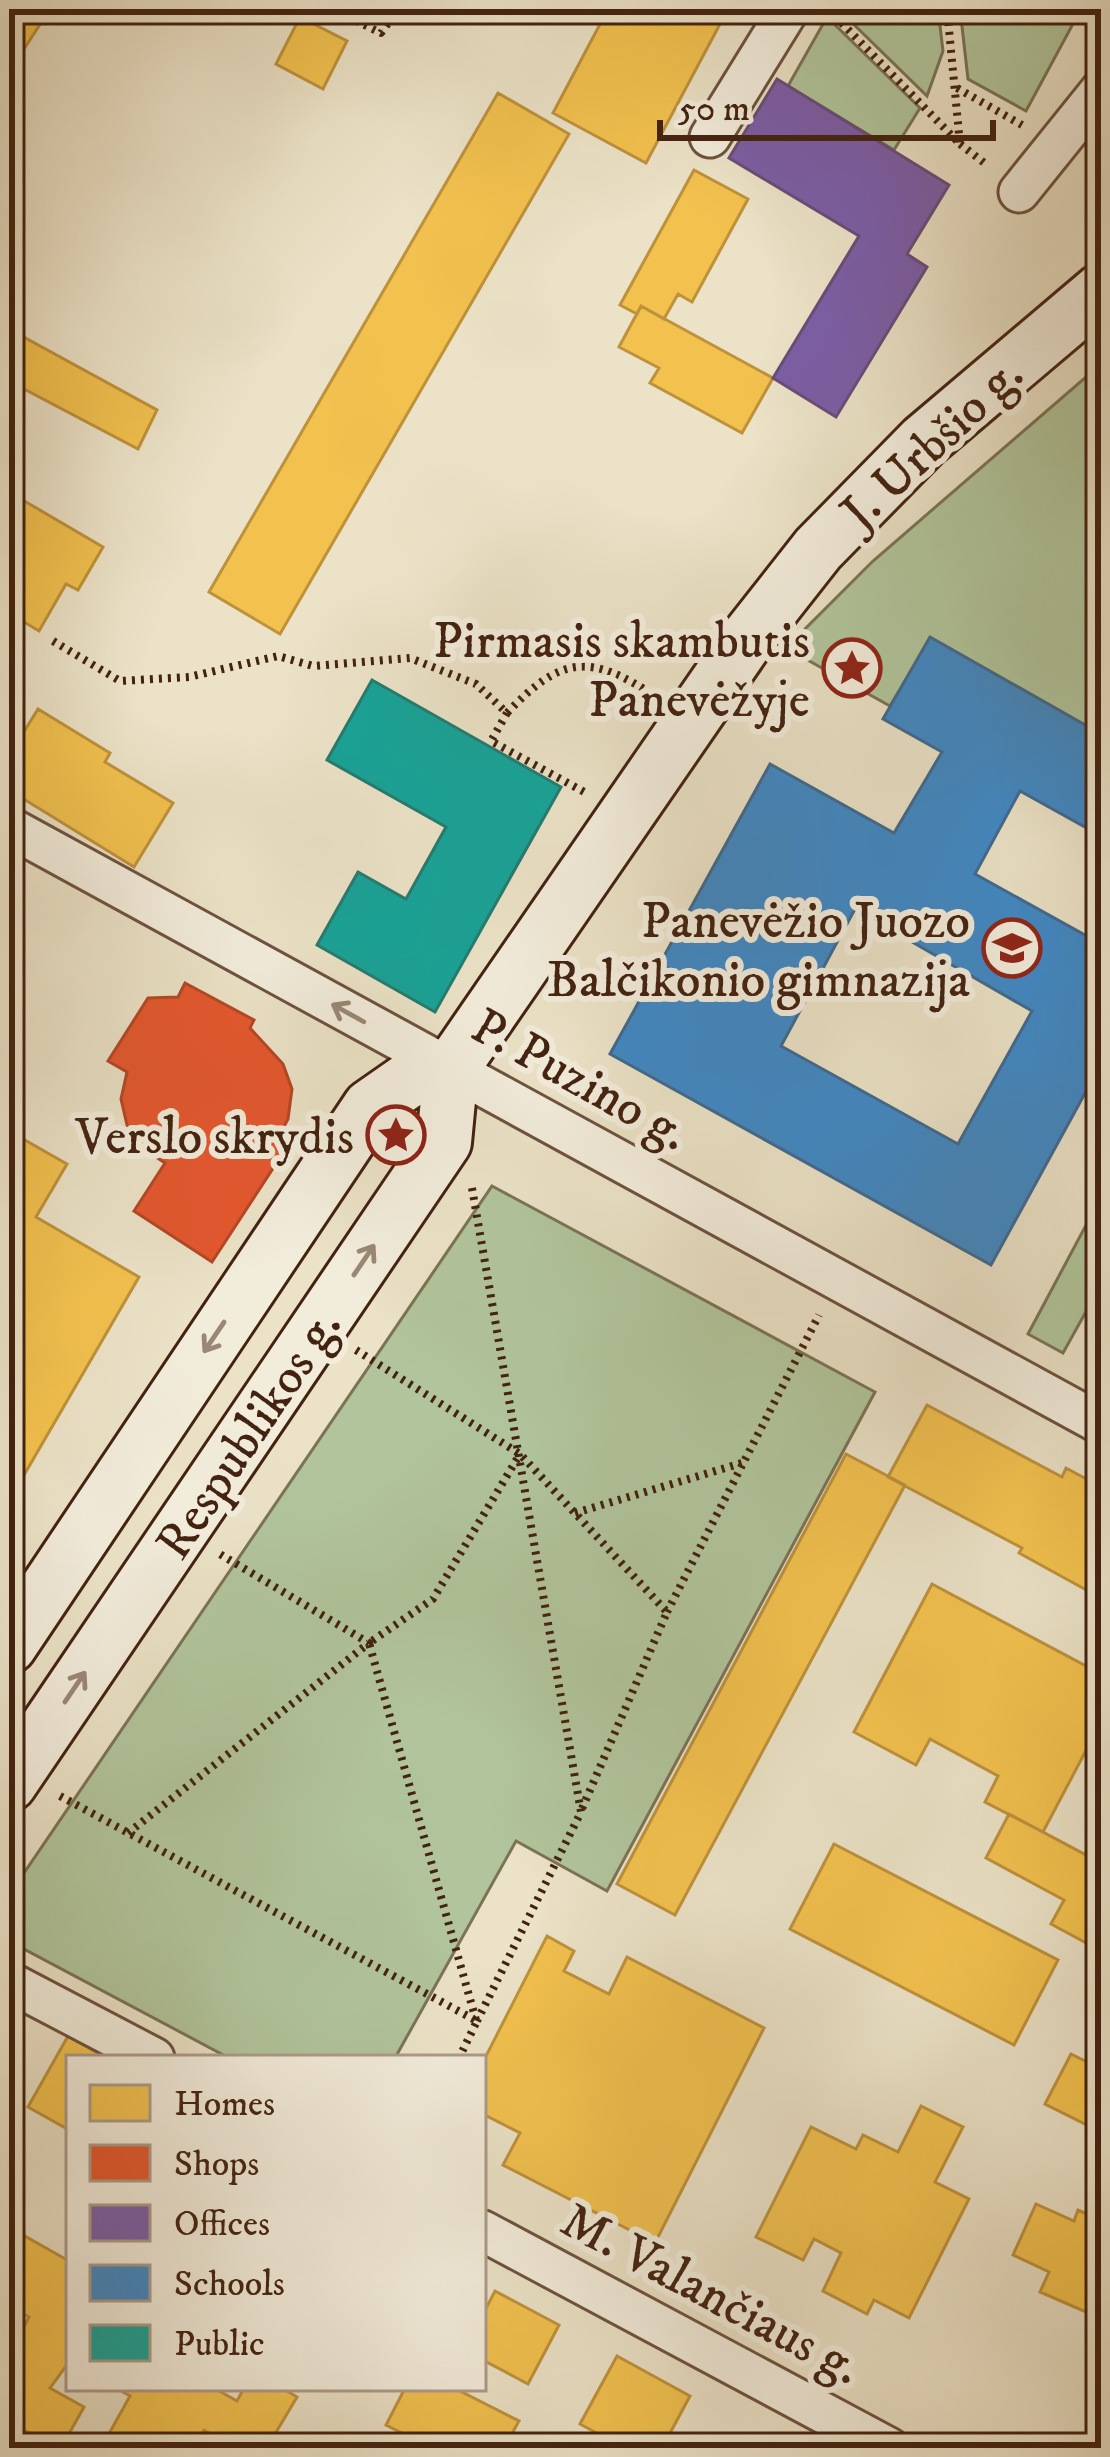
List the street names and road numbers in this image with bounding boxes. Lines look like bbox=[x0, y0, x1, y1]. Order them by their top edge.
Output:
street label: J. Urbšio g. bbox=[826, 344, 1038, 547]
street label: P. Puzino g. bbox=[460, 995, 699, 1166]
street label: Respublikos g. bbox=[142, 1297, 357, 1572]
street label: M. Valančiaus g. bbox=[550, 2189, 871, 2400]

